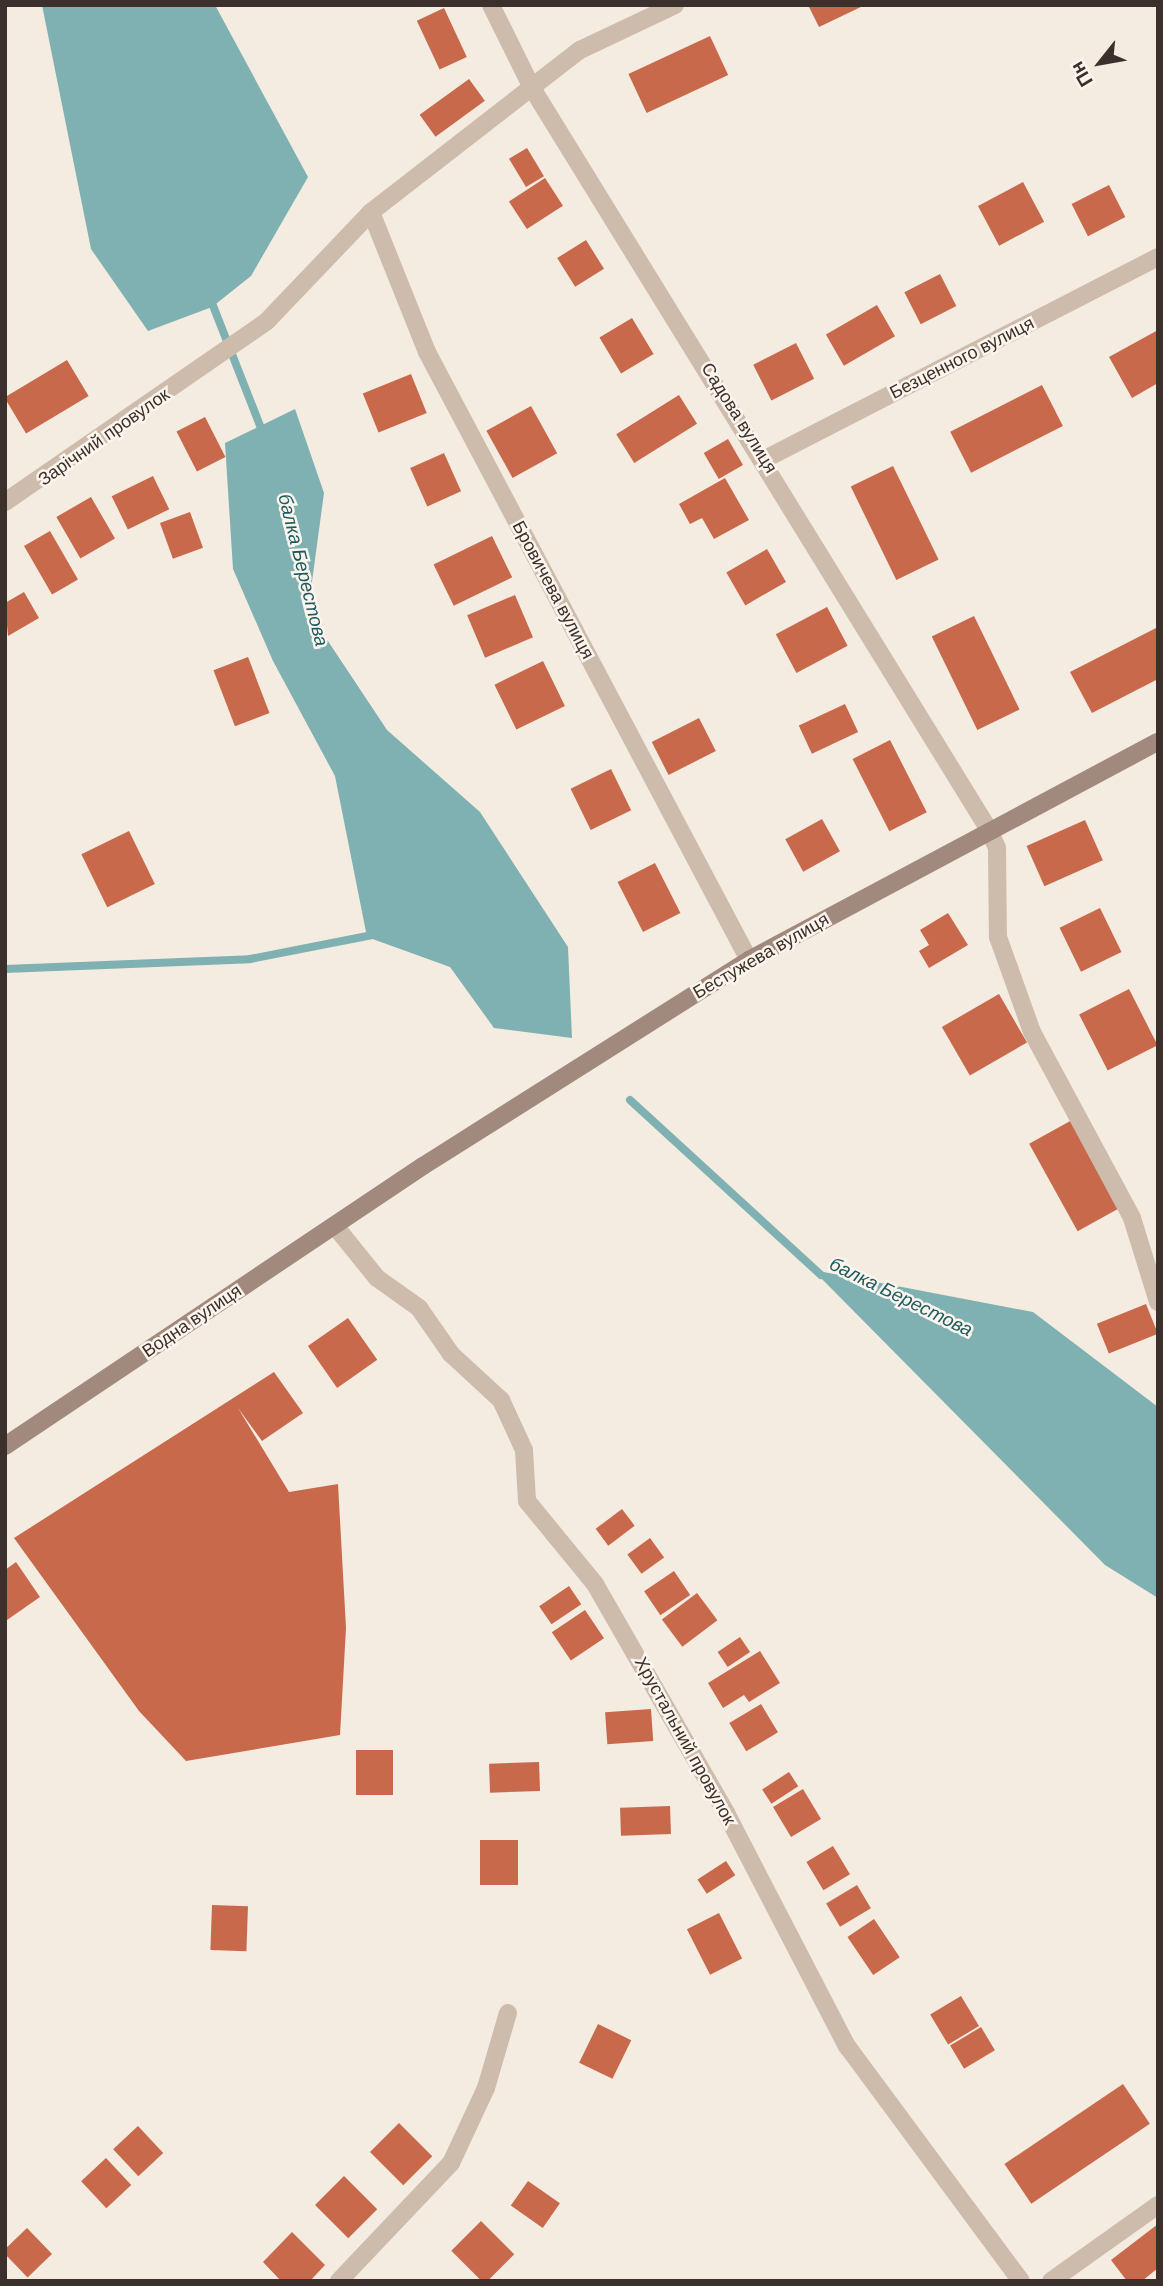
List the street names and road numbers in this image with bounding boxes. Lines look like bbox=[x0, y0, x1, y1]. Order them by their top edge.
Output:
street label: Безценного вулиця bbox=[886, 312, 1038, 404]
street label: Садова вулиця bbox=[696, 359, 782, 477]
street label: Зарічний провулок bbox=[34, 384, 174, 490]
street label: Бровичева вулиця bbox=[507, 517, 599, 663]
street label: Бестужева вулиця bbox=[689, 908, 833, 1004]
street label: Водна вулиця bbox=[138, 1280, 246, 1362]
street label: Хрустальний провулок bbox=[630, 1653, 740, 1829]

